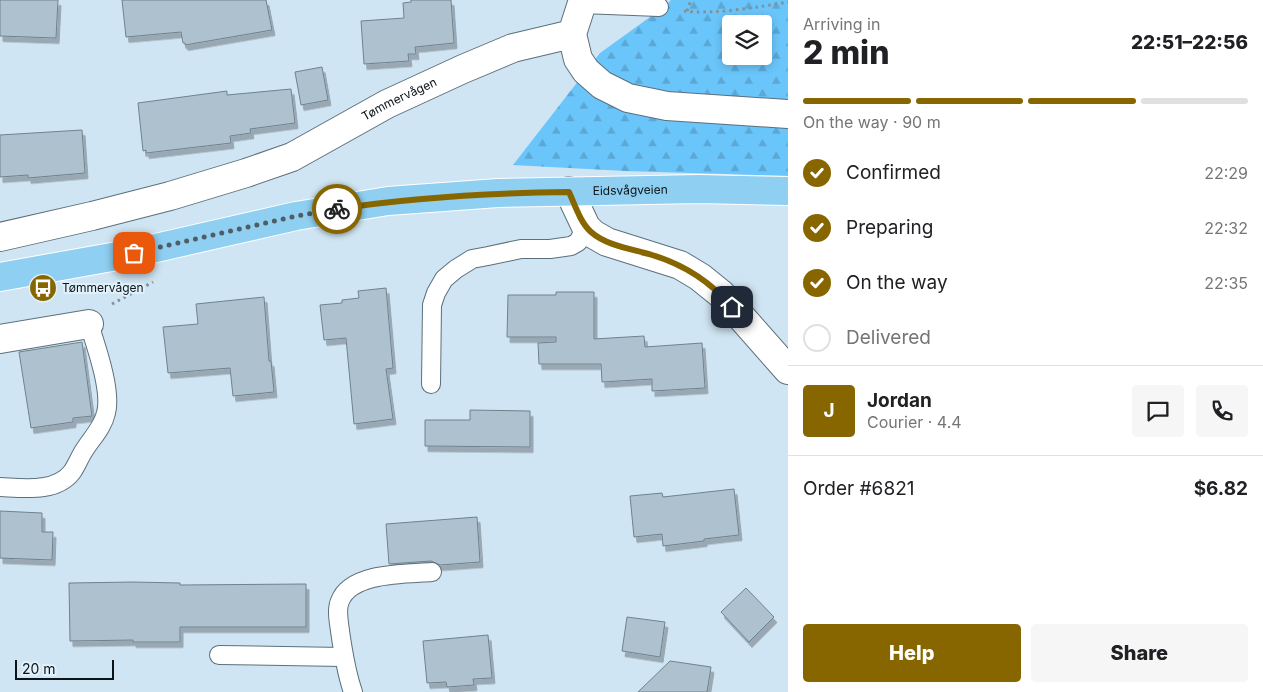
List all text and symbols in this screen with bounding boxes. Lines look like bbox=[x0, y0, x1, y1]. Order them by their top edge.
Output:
text: Arriving in bbox=[803, 14, 880, 34]
map controls bbox=[722, 15, 772, 65]
button: layers bbox=[722, 15, 772, 65]
text: 22:51–22:56 bbox=[1131, 31, 1248, 54]
text: 2 min bbox=[803, 33, 889, 72]
street label: Tømmervågen bbox=[359, 74, 439, 124]
text: On the way · 90 m bbox=[803, 112, 941, 132]
icon: check bbox=[803, 159, 831, 187]
text: Confirmed bbox=[846, 161, 941, 184]
text: 22:29 bbox=[1204, 163, 1248, 183]
street label: Eidsvågveien bbox=[592, 182, 668, 198]
courier bbox=[312, 184, 362, 234]
icon: bike bbox=[323, 195, 351, 223]
icon: check bbox=[803, 214, 831, 242]
text: Preparing bbox=[846, 216, 933, 239]
text: 22:32 bbox=[1204, 218, 1248, 238]
pin bbox=[113, 232, 155, 274]
icon: bag bbox=[120, 239, 148, 267]
icon: check bbox=[803, 269, 831, 297]
text: On the way bbox=[846, 271, 948, 294]
bus stop icon: Tømmervågen bbox=[28, 273, 58, 303]
text: 22:35 bbox=[1204, 273, 1248, 293]
place label: Tømmervågen bbox=[62, 280, 144, 295]
pin bbox=[711, 286, 753, 328]
icon: home bbox=[718, 293, 746, 321]
text: Delivered bbox=[846, 326, 931, 349]
button: chat bbox=[1132, 385, 1184, 437]
button: phone bbox=[1196, 385, 1248, 437]
text: Jordan bbox=[867, 389, 932, 412]
text: J bbox=[823, 399, 835, 422]
text: Courier · 4.4 bbox=[867, 412, 962, 432]
text: Order #6821 bbox=[803, 477, 914, 500]
text: $6.82 bbox=[1194, 477, 1248, 500]
button: Help bbox=[803, 624, 1021, 682]
button: Share bbox=[1031, 624, 1248, 682]
scale bar bbox=[15, 657, 114, 680]
text: 20 m bbox=[22, 660, 56, 677]

